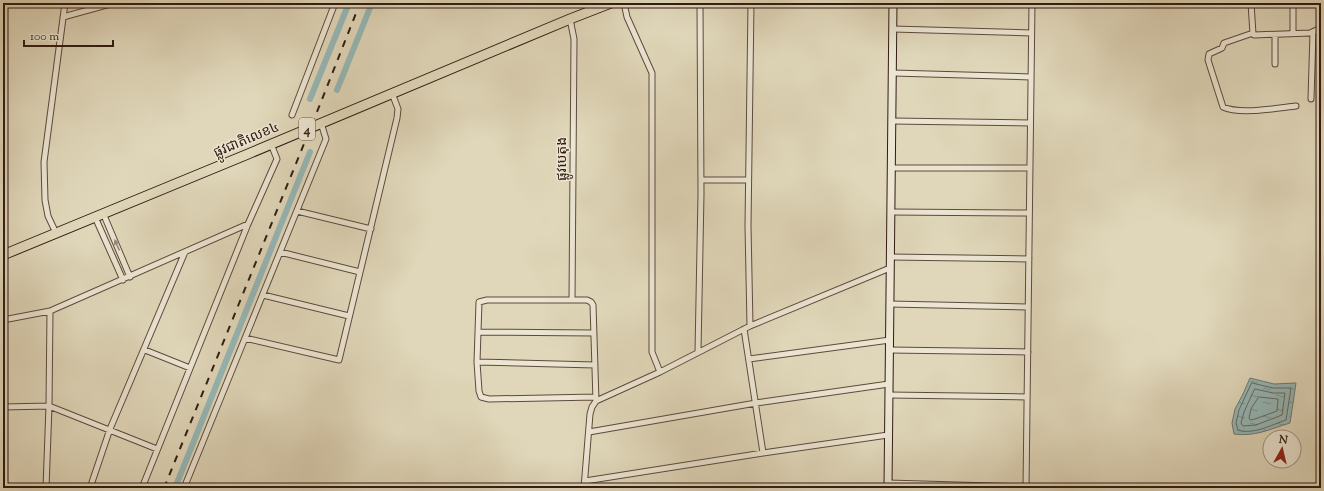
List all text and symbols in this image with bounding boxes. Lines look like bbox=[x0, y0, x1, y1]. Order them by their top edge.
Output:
scale bar bbox=[24, 22, 113, 48]
text: 100 m bbox=[30, 28, 59, 46]
street label: ផ្លូវជាតិលេខ៤ bbox=[211, 118, 283, 164]
road number: 4 bbox=[299, 118, 315, 140]
street label: ផ្លូវបេតុង bbox=[553, 137, 573, 181]
one-way arrow bbox=[113, 239, 120, 251]
north arrow bbox=[1262, 429, 1302, 469]
text: N bbox=[1277, 431, 1289, 449]

